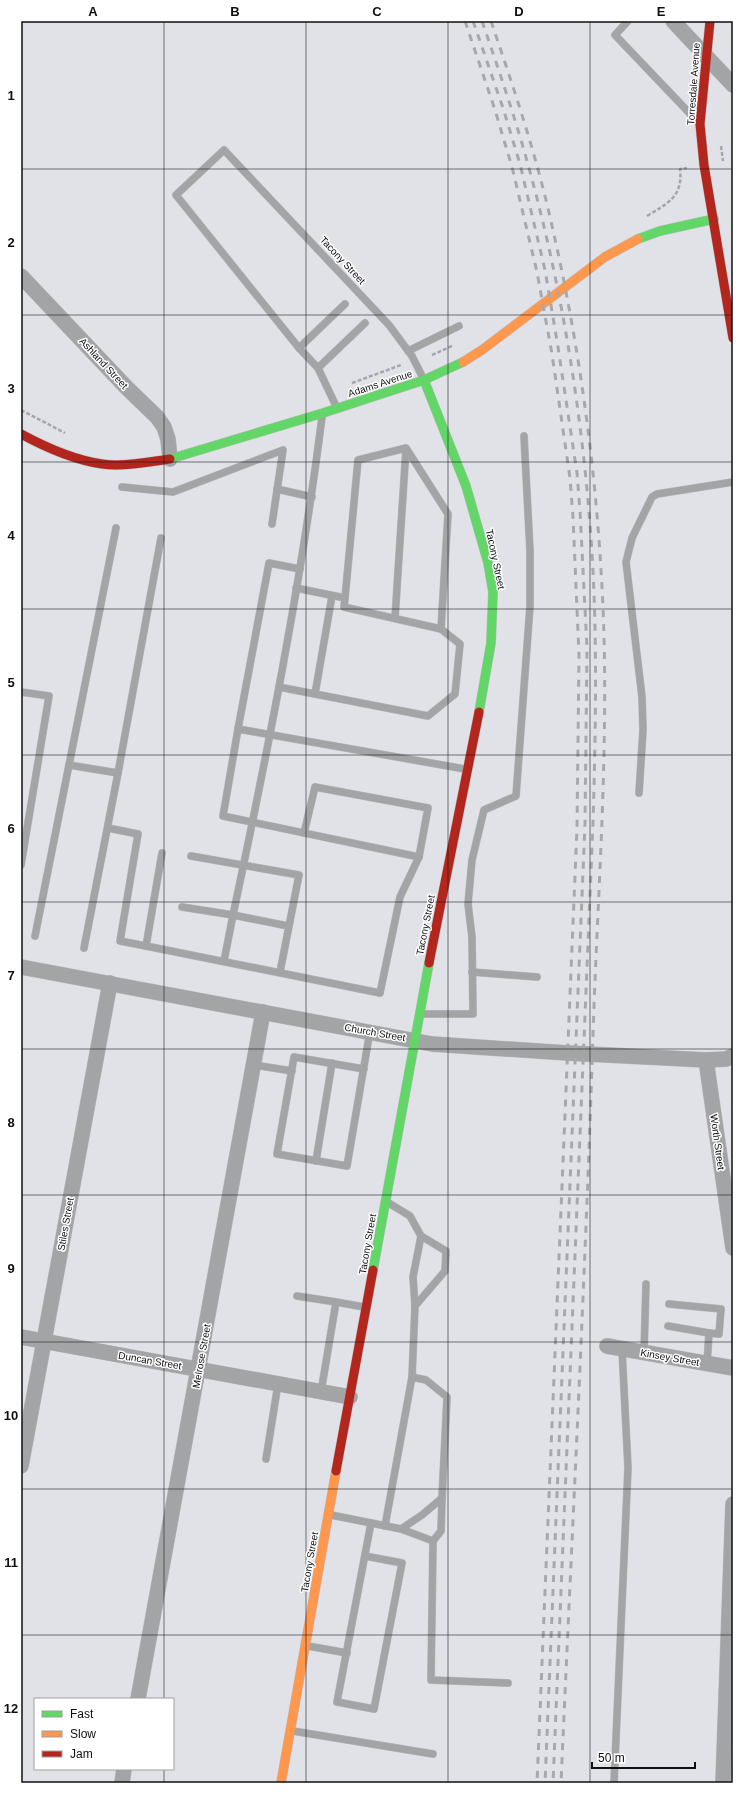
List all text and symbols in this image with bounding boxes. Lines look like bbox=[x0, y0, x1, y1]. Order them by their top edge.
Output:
text: A bbox=[88, 4, 98, 19]
text: B bbox=[230, 4, 240, 19]
text: C bbox=[372, 4, 382, 19]
text: D bbox=[514, 4, 524, 19]
text: E bbox=[657, 4, 666, 19]
street label: Torresdale Avenue bbox=[685, 42, 702, 126]
text: 1 bbox=[7, 88, 15, 103]
street label: Tacony Street bbox=[318, 234, 368, 287]
text: 2 bbox=[7, 235, 15, 250]
street label: Ashland Street bbox=[77, 336, 130, 391]
street label: Adams Avenue bbox=[347, 368, 414, 399]
text: 3 bbox=[7, 381, 15, 396]
text: 4 bbox=[7, 528, 15, 543]
street label: Tacony Street bbox=[484, 528, 507, 590]
text: 5 bbox=[7, 675, 15, 690]
text: 6 bbox=[7, 821, 15, 836]
street label: Tacony Street bbox=[414, 894, 437, 956]
text: 7 bbox=[7, 968, 15, 983]
street label: Church Street bbox=[344, 1022, 406, 1043]
street label: Worth Street bbox=[708, 1114, 727, 1171]
text: 8 bbox=[7, 1115, 15, 1130]
street label: Stiles Street bbox=[55, 1196, 76, 1252]
street label: Tacony Street bbox=[357, 1213, 378, 1275]
text: 9 bbox=[7, 1261, 15, 1276]
street label: Melrose Street bbox=[190, 1323, 213, 1389]
street label: Kinsey Street bbox=[640, 1347, 700, 1368]
street label: Duncan Street bbox=[117, 1350, 183, 1371]
text: 10 bbox=[4, 1408, 18, 1423]
street label: Tacony Street bbox=[299, 1531, 320, 1593]
text: 11 bbox=[4, 1555, 18, 1570]
legend bbox=[34, 1698, 174, 1770]
text: 12 bbox=[4, 1701, 18, 1716]
text: Fast bbox=[70, 1707, 94, 1721]
text: Slow bbox=[70, 1727, 96, 1741]
scale bar bbox=[592, 1744, 695, 1770]
text: Jam bbox=[70, 1747, 93, 1761]
text: 50 m bbox=[598, 1751, 625, 1765]

